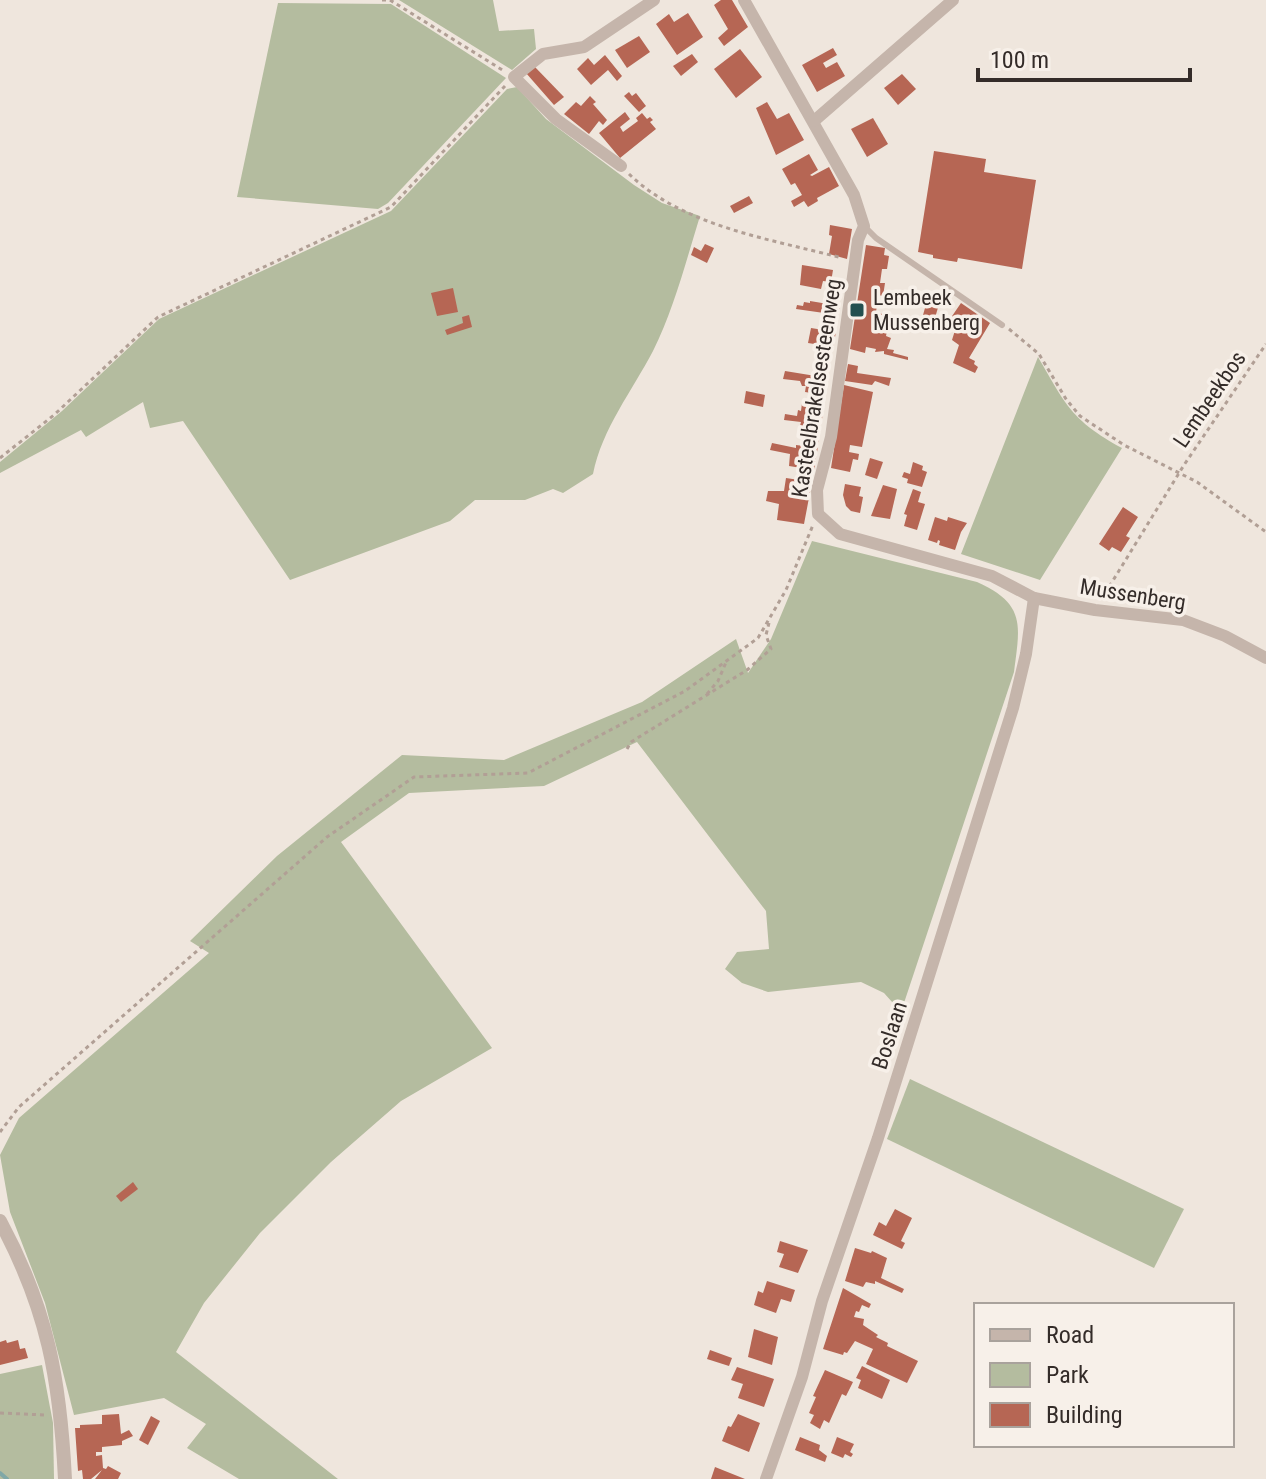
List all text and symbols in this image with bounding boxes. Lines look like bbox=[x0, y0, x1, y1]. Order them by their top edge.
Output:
scale bar bbox=[978, 32, 1190, 82]
text: 100 m bbox=[990, 46, 1049, 74]
street label: Kasteelbrakelsesteenweg bbox=[787, 277, 846, 499]
place label: Lembeek Mussenberg bbox=[873, 285, 980, 335]
marker: Lembeek Mussenberg bbox=[848, 301, 866, 319]
street label: Lembeekbos bbox=[1168, 346, 1251, 452]
street label: Mussenberg bbox=[1078, 574, 1188, 615]
street label: Boslaan bbox=[867, 998, 912, 1072]
legend bbox=[974, 1303, 1234, 1447]
text: Road bbox=[1046, 1321, 1094, 1349]
text: Park bbox=[1046, 1361, 1089, 1389]
text: Building bbox=[1046, 1401, 1123, 1429]

